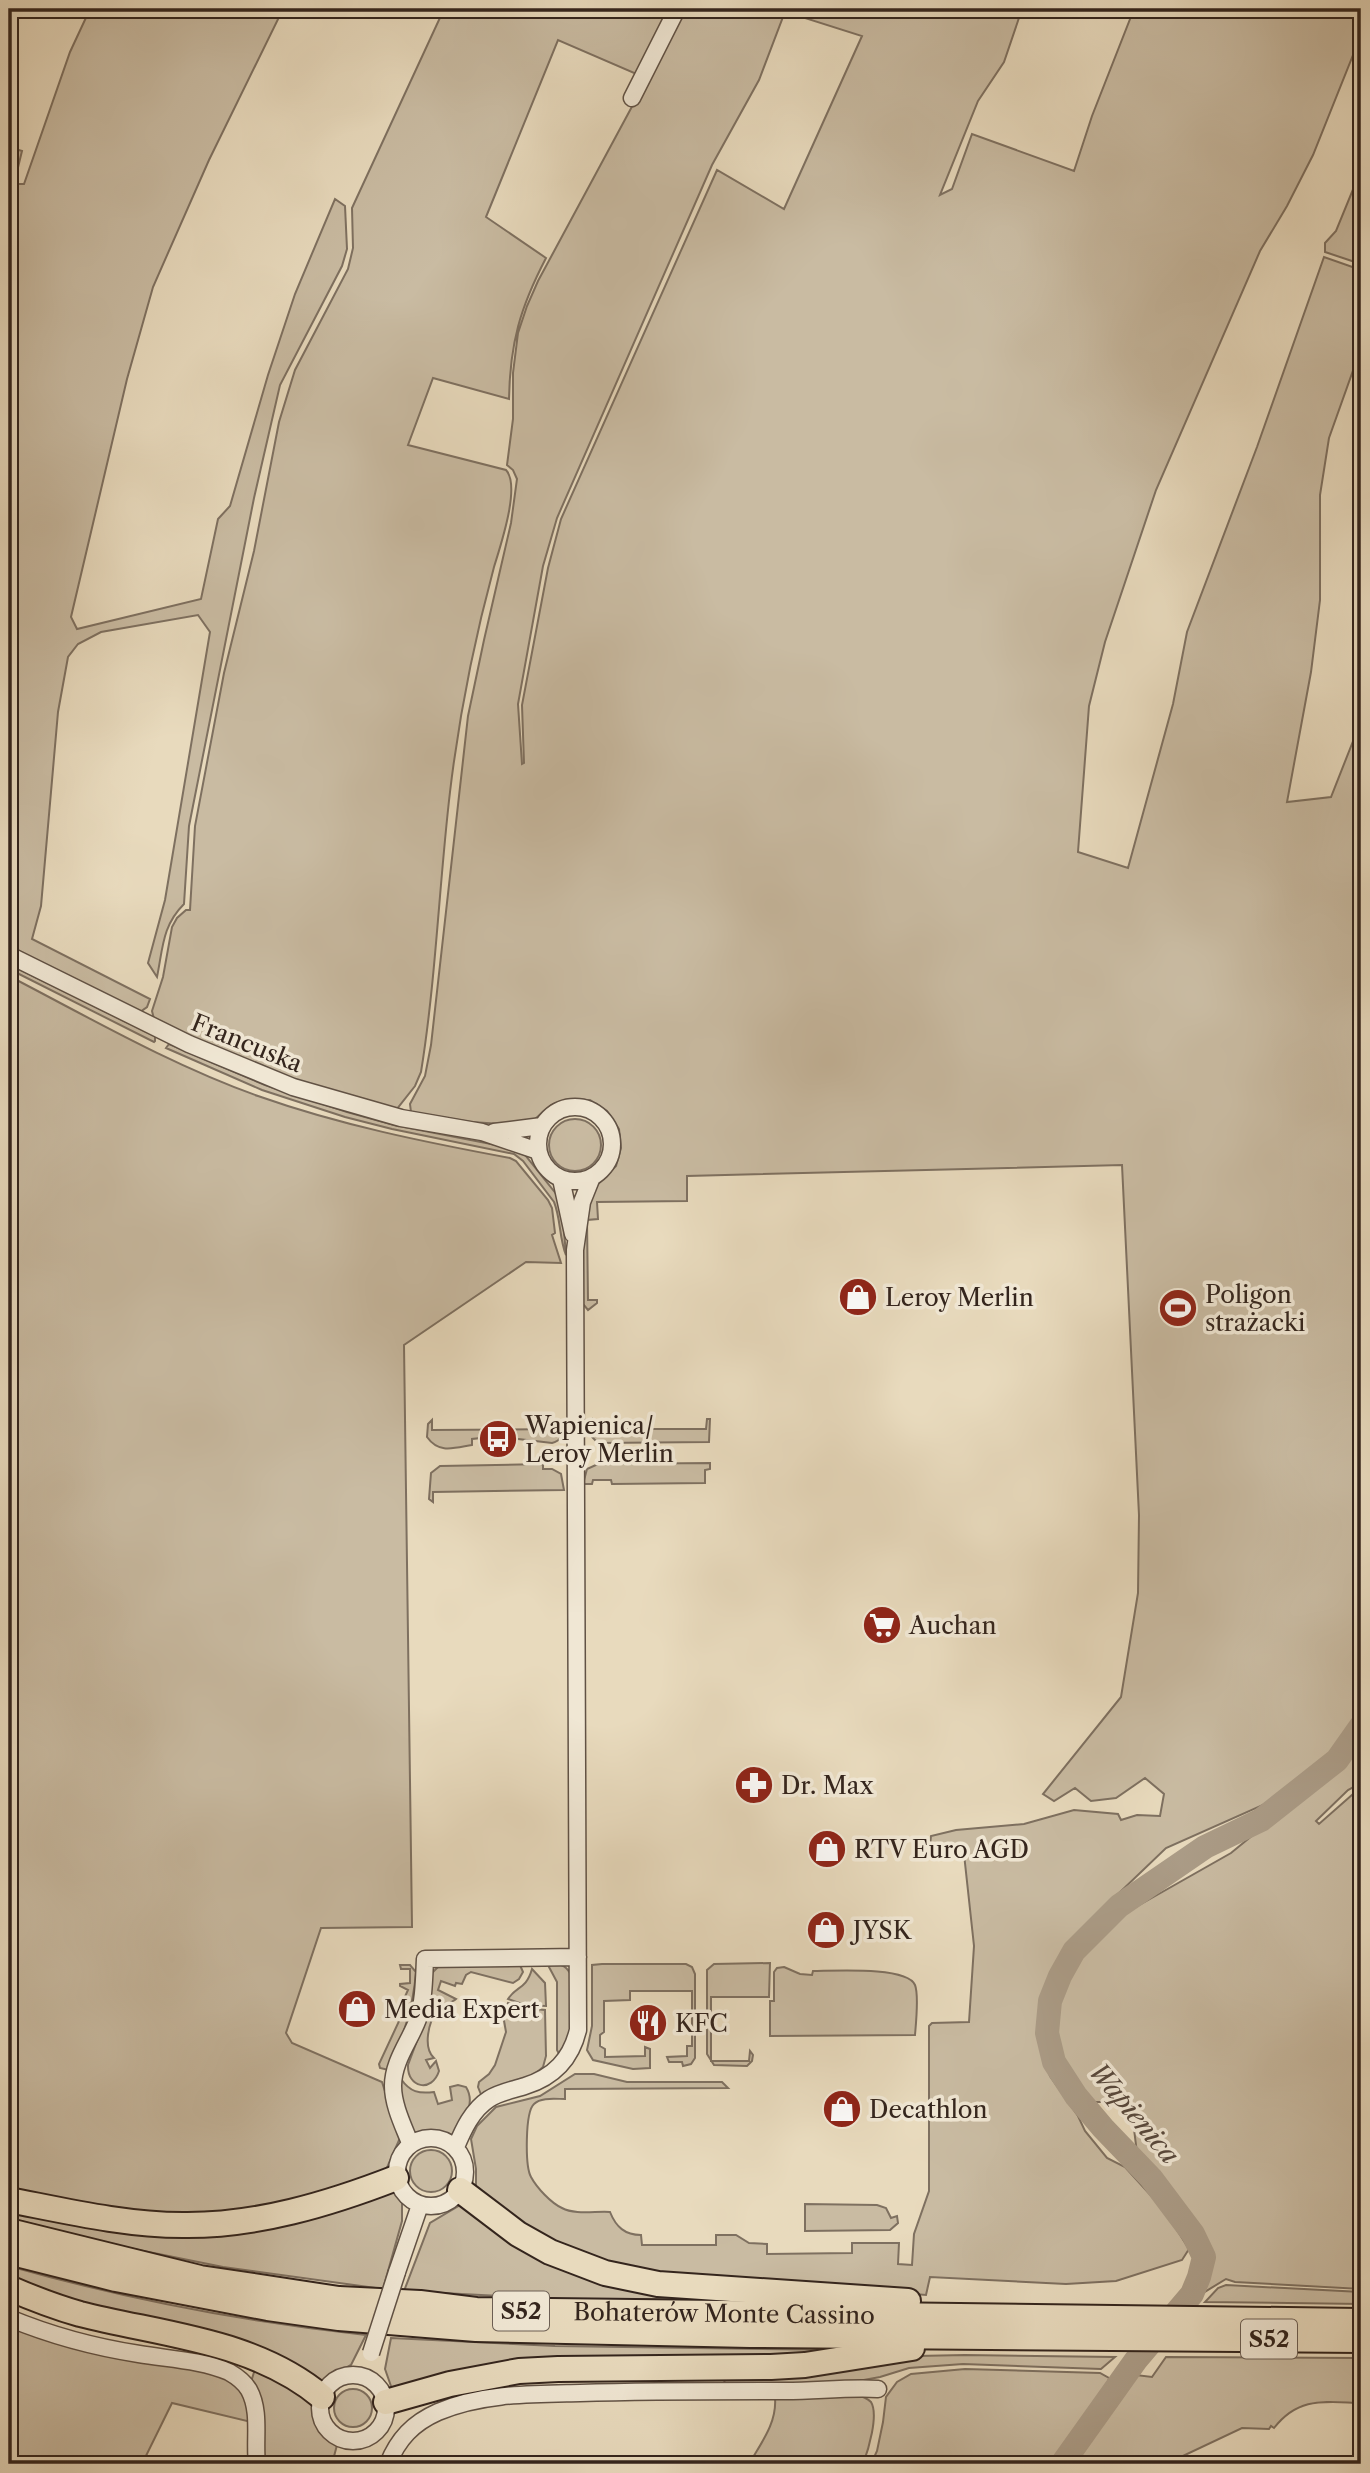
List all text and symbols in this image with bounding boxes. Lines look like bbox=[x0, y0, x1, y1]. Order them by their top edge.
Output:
street label: Francuska bbox=[187, 1008, 307, 1079]
shop icon: Leroy Merlin bbox=[837, 1276, 879, 1318]
place label: Poligon strażacki bbox=[1205, 1280, 1305, 1337]
place label: Leroy Merlin bbox=[885, 1283, 1034, 1312]
sports icon: Poligon strażacki bbox=[1157, 1287, 1199, 1329]
place label: Wapienica/ Leroy Merlin bbox=[524, 1411, 674, 1468]
bus stop icon: Wapienica/ Leroy Merlin bbox=[477, 1418, 519, 1460]
supermarket icon: Auchan bbox=[861, 1604, 903, 1646]
place label: Auchan bbox=[908, 1611, 997, 1640]
pharmacy icon: Dr. Max bbox=[733, 1764, 775, 1806]
place label: Dr. Max bbox=[781, 1771, 873, 1800]
shop icon: RTV Euro AGD bbox=[806, 1828, 848, 1870]
place label: RTV Euro AGD bbox=[854, 1835, 1029, 1864]
shop icon: JYSK bbox=[805, 1909, 847, 1951]
place label: JYSK bbox=[849, 1916, 913, 1945]
shop icon: Media Expert bbox=[336, 1988, 378, 2030]
place label: Media Expert bbox=[384, 1995, 540, 2024]
restaurant icon: KFC bbox=[627, 2002, 669, 2044]
place label: KFC bbox=[675, 2009, 728, 2038]
water label: Wapienica bbox=[1082, 2056, 1186, 2171]
shop icon: Decathlon bbox=[821, 2088, 863, 2130]
place label: Decathlon bbox=[869, 2095, 988, 2124]
road number: S52 bbox=[493, 2292, 549, 2330]
street label: Bohaterów Monte Cassino bbox=[573, 2297, 875, 2329]
road number: S52 bbox=[1241, 2320, 1297, 2358]

